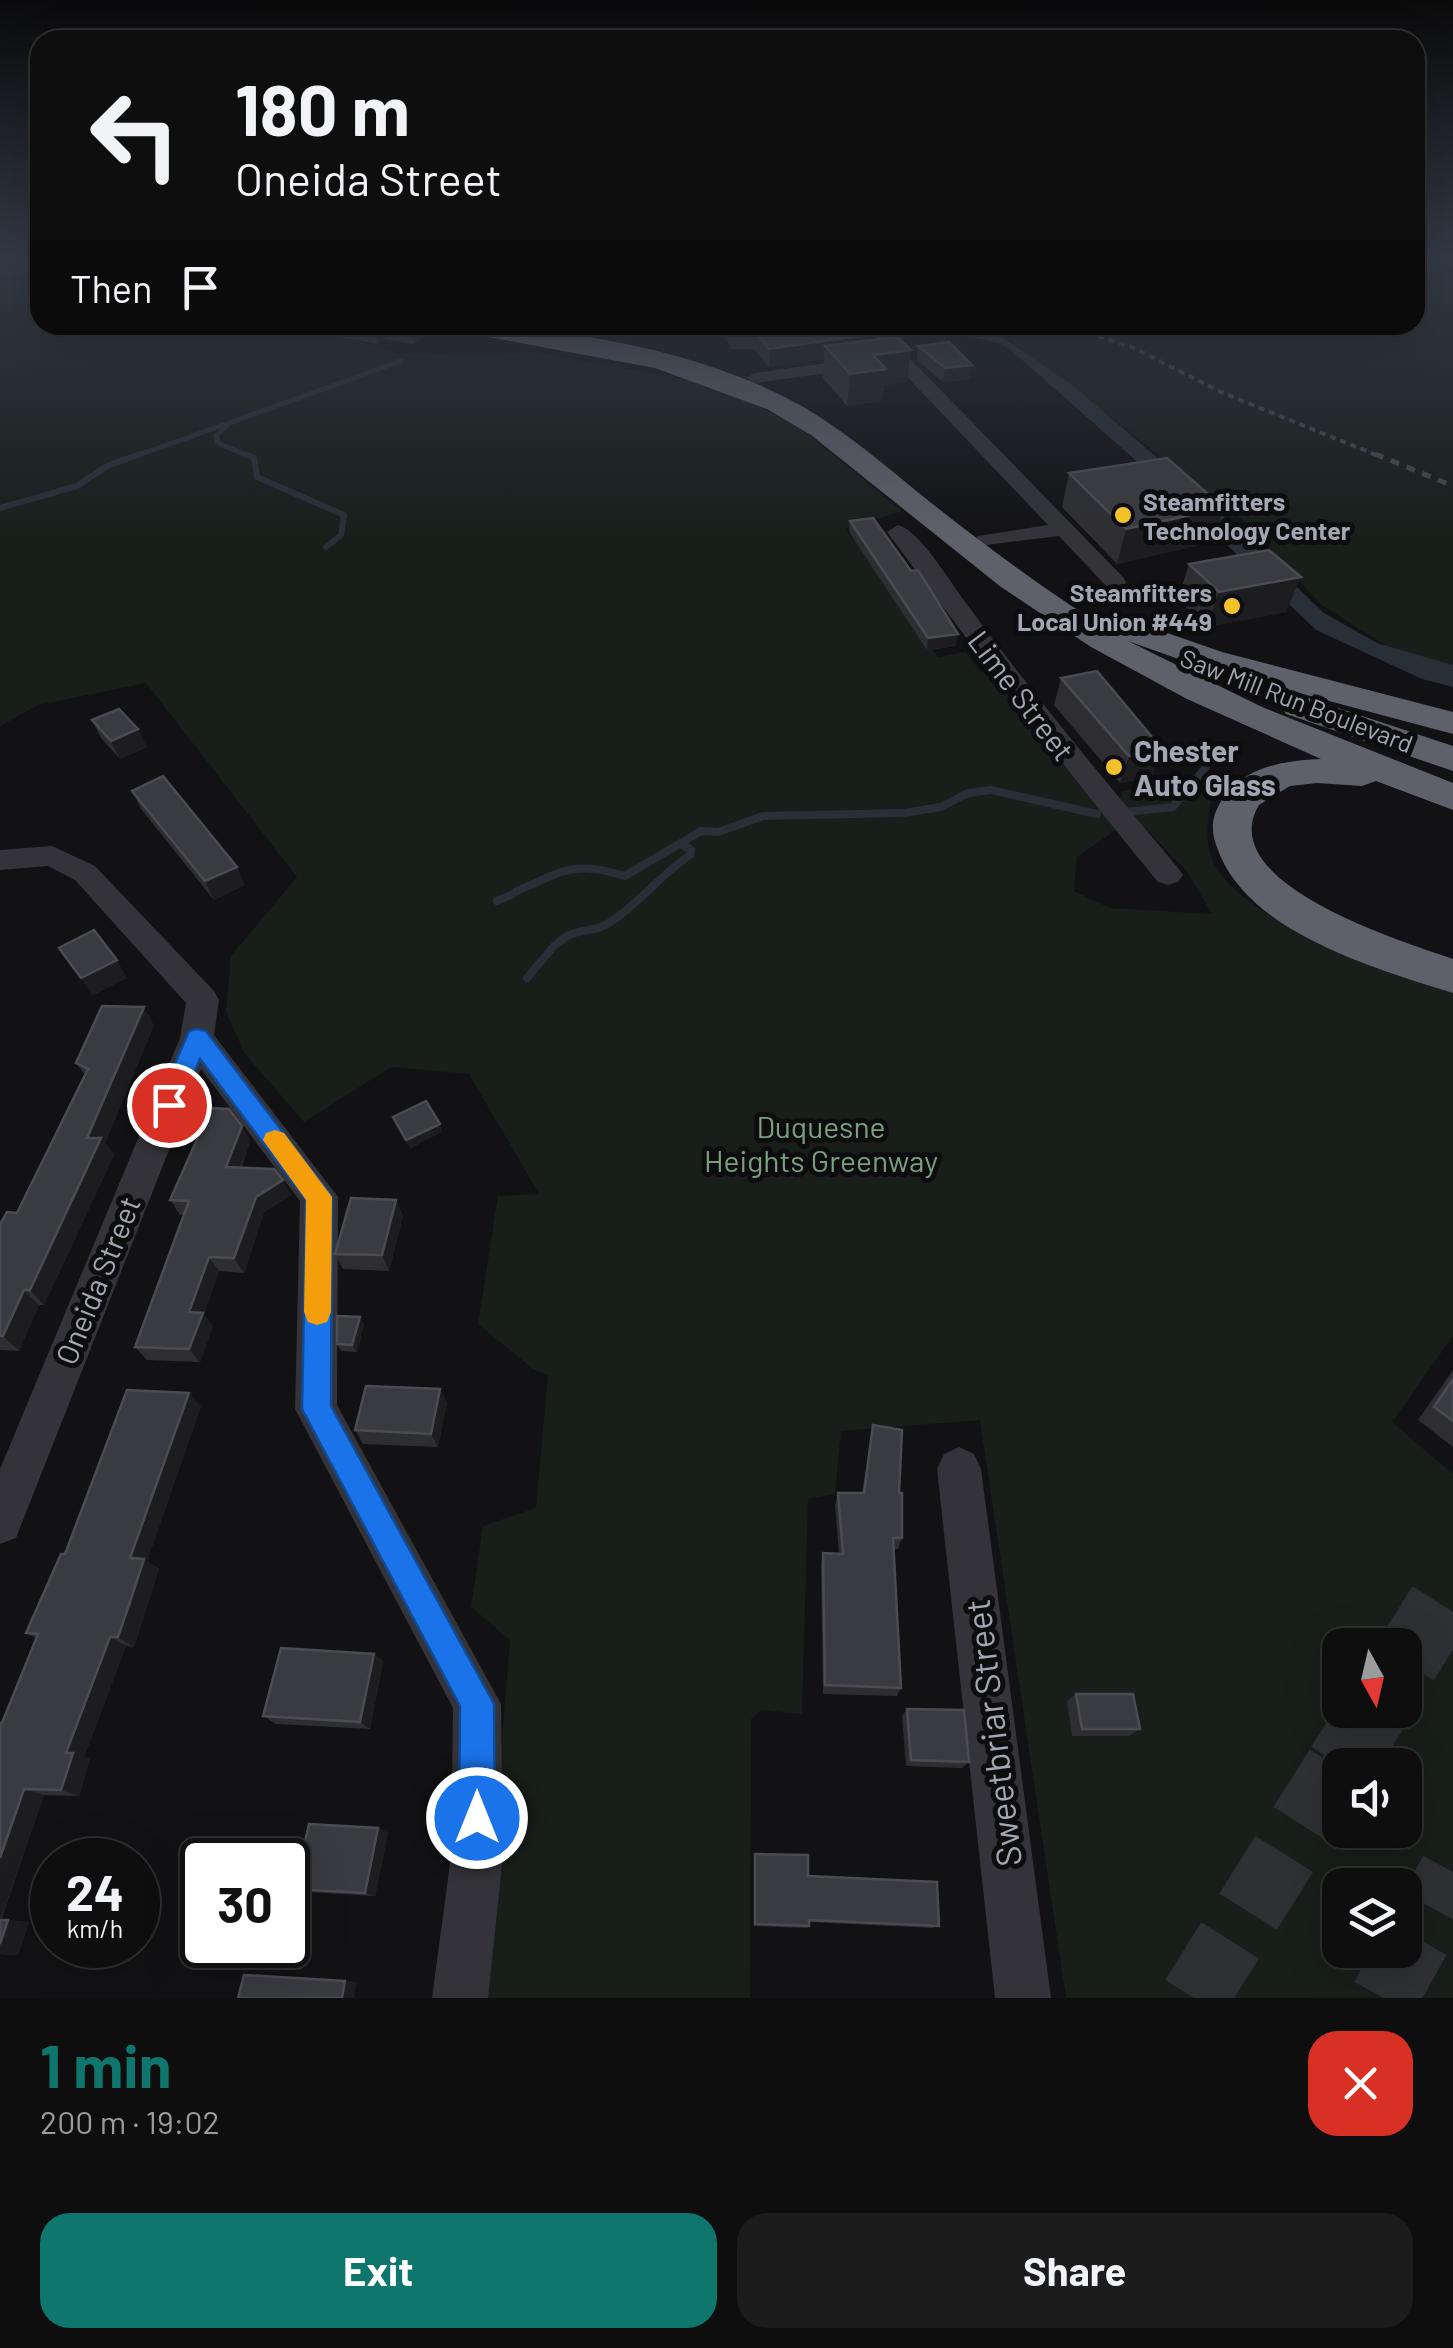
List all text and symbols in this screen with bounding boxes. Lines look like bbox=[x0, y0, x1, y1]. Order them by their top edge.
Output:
text: 180 m bbox=[235, 66, 410, 150]
icon: left bbox=[70, 70, 200, 200]
text: Oneida Street bbox=[235, 151, 502, 205]
icon: arrive bbox=[173, 260, 228, 315]
text: Then bbox=[70, 265, 153, 311]
place label: Steamfitters Technology Center bbox=[1143, 486, 1351, 545]
marker: Steamfitters Technology Center bbox=[1112, 504, 1134, 526]
place label: Steamfitters Local Union #449 bbox=[1017, 577, 1212, 636]
marker: Steamfitters Local Union #449 bbox=[1221, 595, 1243, 617]
street label: Lime Street bbox=[962, 623, 1082, 767]
street label: Saw Mill Run Boulevard bbox=[1177, 642, 1417, 758]
place label: Chester Auto Glass bbox=[1134, 732, 1276, 802]
marker: Chester Auto Glass bbox=[1103, 756, 1125, 778]
pin bbox=[127, 1063, 212, 1148]
icon: arrive bbox=[142, 1078, 197, 1133]
park label: Duquesne Heights Greenway bbox=[704, 1108, 938, 1178]
street label: Oneida Street bbox=[47, 1191, 147, 1369]
street label: Sweetbriar Street bbox=[955, 1597, 1029, 1869]
north arrow bbox=[1322, 1628, 1422, 1728]
map controls bbox=[1322, 1628, 1422, 1968]
button: sound bbox=[1322, 1748, 1422, 1848]
position arrow bbox=[425, 1766, 529, 1870]
speed limit sign: 30 bbox=[180, 1838, 310, 1968]
text: 24 bbox=[66, 1861, 124, 1921]
button: layers bbox=[1322, 1868, 1422, 1968]
text: km/h bbox=[67, 1913, 123, 1943]
text: 1 min bbox=[40, 2028, 171, 2100]
button: close bbox=[1308, 2031, 1413, 2136]
text: 200 m · 19:02 bbox=[40, 2102, 220, 2140]
button: Exit bbox=[40, 2213, 717, 2328]
button: Share bbox=[737, 2213, 1413, 2328]

